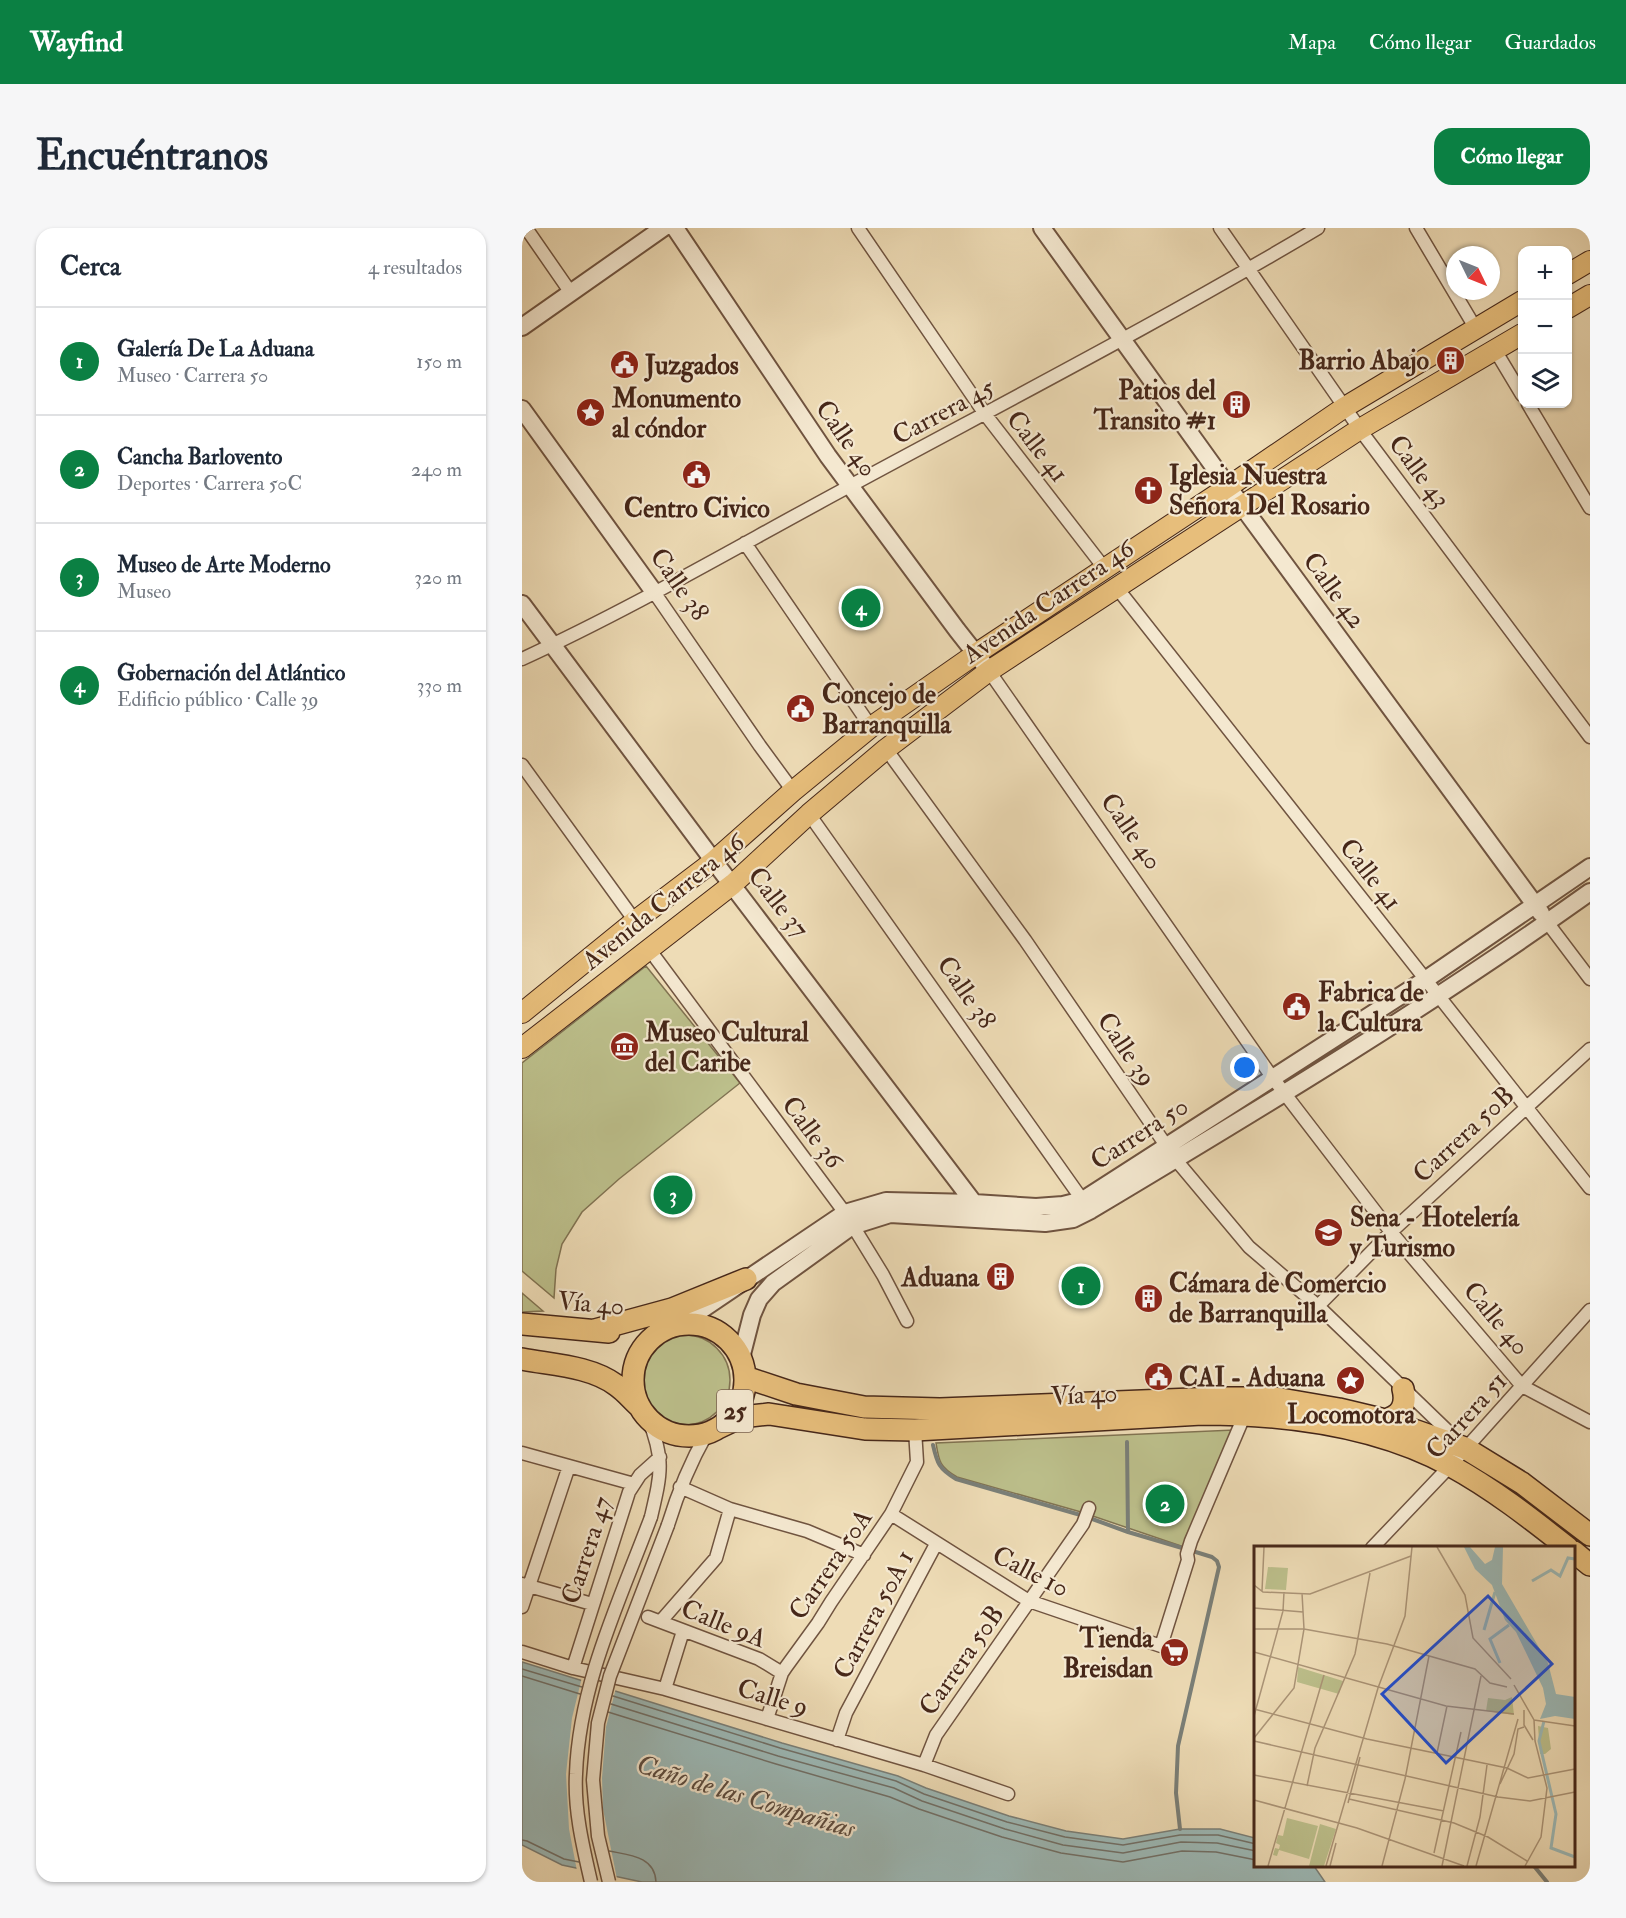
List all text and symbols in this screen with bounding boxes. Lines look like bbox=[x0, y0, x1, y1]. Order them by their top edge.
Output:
text: Wayfind bbox=[30, 25, 123, 60]
text: Mapa bbox=[1288, 29, 1336, 56]
text: Cómo llegar bbox=[1369, 29, 1472, 56]
text: Guardados bbox=[1505, 29, 1596, 56]
button: Cómo llegar bbox=[1434, 128, 1590, 185]
text: Encuéntranos bbox=[36, 130, 268, 182]
north arrow bbox=[1446, 246, 1500, 300]
map controls bbox=[1518, 246, 1572, 408]
button: + bbox=[1518, 246, 1572, 300]
text: Cerca bbox=[60, 251, 121, 283]
text: 4 resultados bbox=[368, 255, 462, 280]
button: − bbox=[1518, 300, 1572, 354]
text: Galería De La Aduana bbox=[117, 335, 314, 363]
building icon: Barrio Abajo bbox=[1434, 344, 1466, 376]
place label: Barrio Abajo bbox=[1299, 345, 1429, 377]
text: 1 bbox=[76, 349, 83, 374]
text: 150 m bbox=[416, 349, 462, 374]
public building icon: Juzgados bbox=[608, 349, 640, 381]
place label: Juzgados bbox=[643, 350, 739, 383]
button: layers bbox=[1518, 354, 1572, 408]
text: Museo · Carrera 50 bbox=[117, 363, 268, 388]
street label: Carrera 45 bbox=[887, 371, 1001, 452]
place label: Patios del Transito #1 bbox=[1093, 375, 1216, 437]
place label: Monumento al cóndor bbox=[611, 383, 741, 445]
building icon: Patios del Transito #1 bbox=[1221, 389, 1253, 421]
street label: Calle 40 bbox=[808, 394, 884, 483]
place icon: Monumento al cóndor bbox=[575, 397, 607, 429]
street label: Calle 41 bbox=[999, 404, 1075, 489]
street label: Calle 43 bbox=[1381, 429, 1457, 514]
text: Cancha Barlovento bbox=[117, 443, 282, 471]
text: 2 bbox=[74, 457, 85, 482]
text: 240 m bbox=[411, 457, 462, 482]
public building icon: Centro Civico bbox=[681, 458, 713, 490]
place label: Iglesia Nuestra Señora Del Rosario bbox=[1169, 460, 1370, 522]
text: Deportes · Carrera 50C bbox=[117, 471, 302, 496]
church icon: Iglesia Nuestra Señora Del Rosario bbox=[1132, 474, 1164, 506]
place label: Centro Civico bbox=[624, 493, 770, 525]
street label: Avenida Carrera 46 bbox=[956, 532, 1142, 671]
street label: Calle 38 bbox=[643, 542, 716, 627]
street label: Calle 42 bbox=[1296, 546, 1373, 635]
text: Museo de Arte Moderno bbox=[117, 551, 331, 579]
text: 3 bbox=[76, 565, 83, 590]
text: 320 m bbox=[414, 565, 462, 590]
text: Museo bbox=[117, 579, 171, 604]
pin: 4 bbox=[842, 586, 880, 631]
text: Gobernación del Atlántico bbox=[117, 659, 345, 687]
text: 4 bbox=[74, 673, 85, 698]
text: 330 m bbox=[417, 673, 462, 698]
place label: Concejo de Barranquilla bbox=[822, 679, 952, 742]
text: Edificio público · Calle 39 bbox=[117, 687, 319, 712]
public building icon: Concejo de Barranquilla bbox=[785, 693, 817, 725]
street label: Calle 40 bbox=[1093, 787, 1169, 876]
street label: Avenida Carrera 46 bbox=[575, 825, 753, 978]
street label: Calle 41 bbox=[1332, 832, 1408, 917]
street label: Calle 37 bbox=[741, 861, 816, 944]
street label: Calle 38 bbox=[930, 950, 1003, 1035]
place label: Fabrica de la Cultura bbox=[1317, 977, 1424, 1039]
public building icon: Fabrica de la Cultura bbox=[1281, 991, 1313, 1023]
street label: Calle 39 bbox=[1090, 1006, 1162, 1093]
place label: Museo Cultural del Caribe bbox=[644, 1017, 809, 1079]
museum icon: Museo Cultural del Caribe bbox=[608, 1031, 640, 1063]
your location bbox=[1230, 1053, 1259, 1082]
street label: Carrera 50B bbox=[1406, 1080, 1521, 1190]
street label: Calle 36 bbox=[775, 1090, 851, 1177]
street label: Carrera 50 bbox=[1085, 1090, 1194, 1177]
pin: 3 bbox=[654, 1172, 692, 1218]
place label: Sena - Hotelería y Turismo bbox=[1349, 1202, 1520, 1265]
school or university icon: Sena - Hotelería y Turismo bbox=[1313, 1216, 1345, 1248]
building icon: Aduana bbox=[984, 1261, 1016, 1293]
place label: Aduana bbox=[900, 1262, 980, 1294]
pin: 1 bbox=[1062, 1264, 1100, 1308]
place label: Cámara de Comercio de Barranquilla bbox=[1169, 1268, 1387, 1331]
street label: Calle 40 bbox=[1456, 1275, 1536, 1362]
building icon: Cámara de Comercio de Barranquilla bbox=[1132, 1282, 1164, 1314]
street label: Vía 40 bbox=[556, 1285, 626, 1323]
public building icon: CAI - Aduana bbox=[1142, 1361, 1174, 1393]
place label: CAI - Aduana bbox=[1179, 1362, 1326, 1394]
place icon: Locomotora bbox=[1335, 1364, 1367, 1396]
street label: Carrera 51 bbox=[1419, 1365, 1514, 1466]
street label: Vía 40 bbox=[1050, 1377, 1118, 1413]
road number: 25 bbox=[717, 1390, 753, 1432]
place label: Locomotora bbox=[1287, 1399, 1416, 1431]
pin: 2 bbox=[1146, 1482, 1184, 1526]
street label: Carrera 47 bbox=[555, 1493, 619, 1608]
street label: Carrera 50A bbox=[782, 1503, 880, 1626]
street label: Calle 10 bbox=[987, 1539, 1074, 1605]
street label: Carrera 50A 1 bbox=[827, 1545, 921, 1684]
inset map bbox=[1254, 1546, 1575, 1867]
street label: Calle 9A bbox=[676, 1592, 771, 1656]
street label: Carrera 50B bbox=[912, 1599, 1011, 1722]
place label: Tienda Breisdan bbox=[1063, 1623, 1154, 1685]
supermarket icon: Tienda Breisdan bbox=[1158, 1637, 1190, 1669]
street label: Calle 9 bbox=[733, 1672, 812, 1724]
water label: Caño de las Compañias bbox=[633, 1748, 860, 1846]

